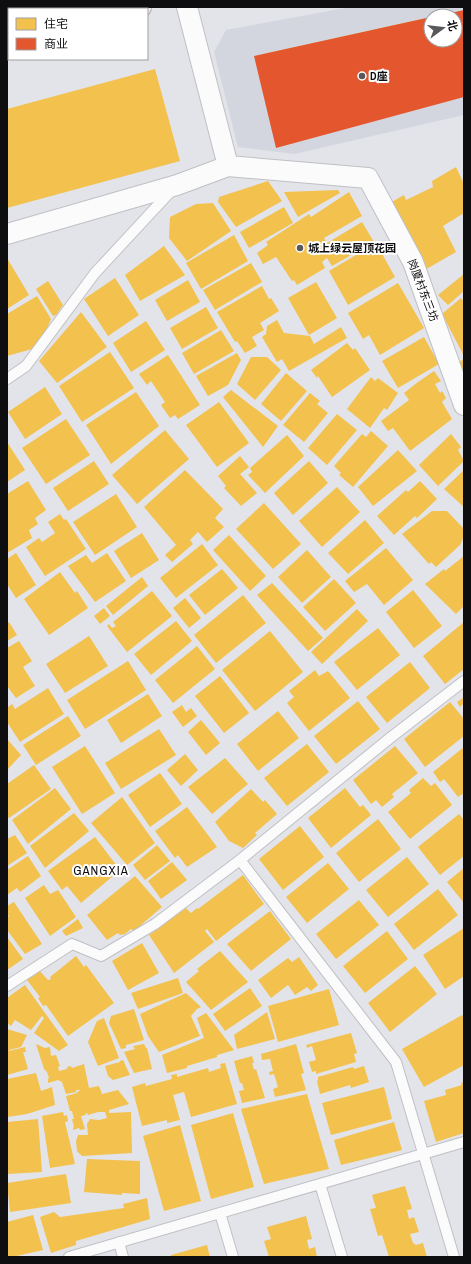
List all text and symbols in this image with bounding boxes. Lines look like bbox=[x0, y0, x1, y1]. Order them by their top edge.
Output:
legend bbox=[8, 8, 148, 60]
north arrow bbox=[423, 8, 463, 48]
text: 住宅 bbox=[44, 16, 68, 32]
text: 北 bbox=[444, 18, 461, 33]
text: 商业 bbox=[44, 36, 68, 52]
place label: D座 bbox=[370, 69, 388, 83]
marker: D座 bbox=[357, 71, 367, 81]
place label: 城上绿云屋顶花园 bbox=[308, 241, 396, 255]
marker: 城上绿云屋顶花园 bbox=[295, 243, 305, 253]
street label: 岗厦村东三坊 bbox=[405, 257, 441, 323]
district label: GANGXIA bbox=[73, 862, 129, 879]

